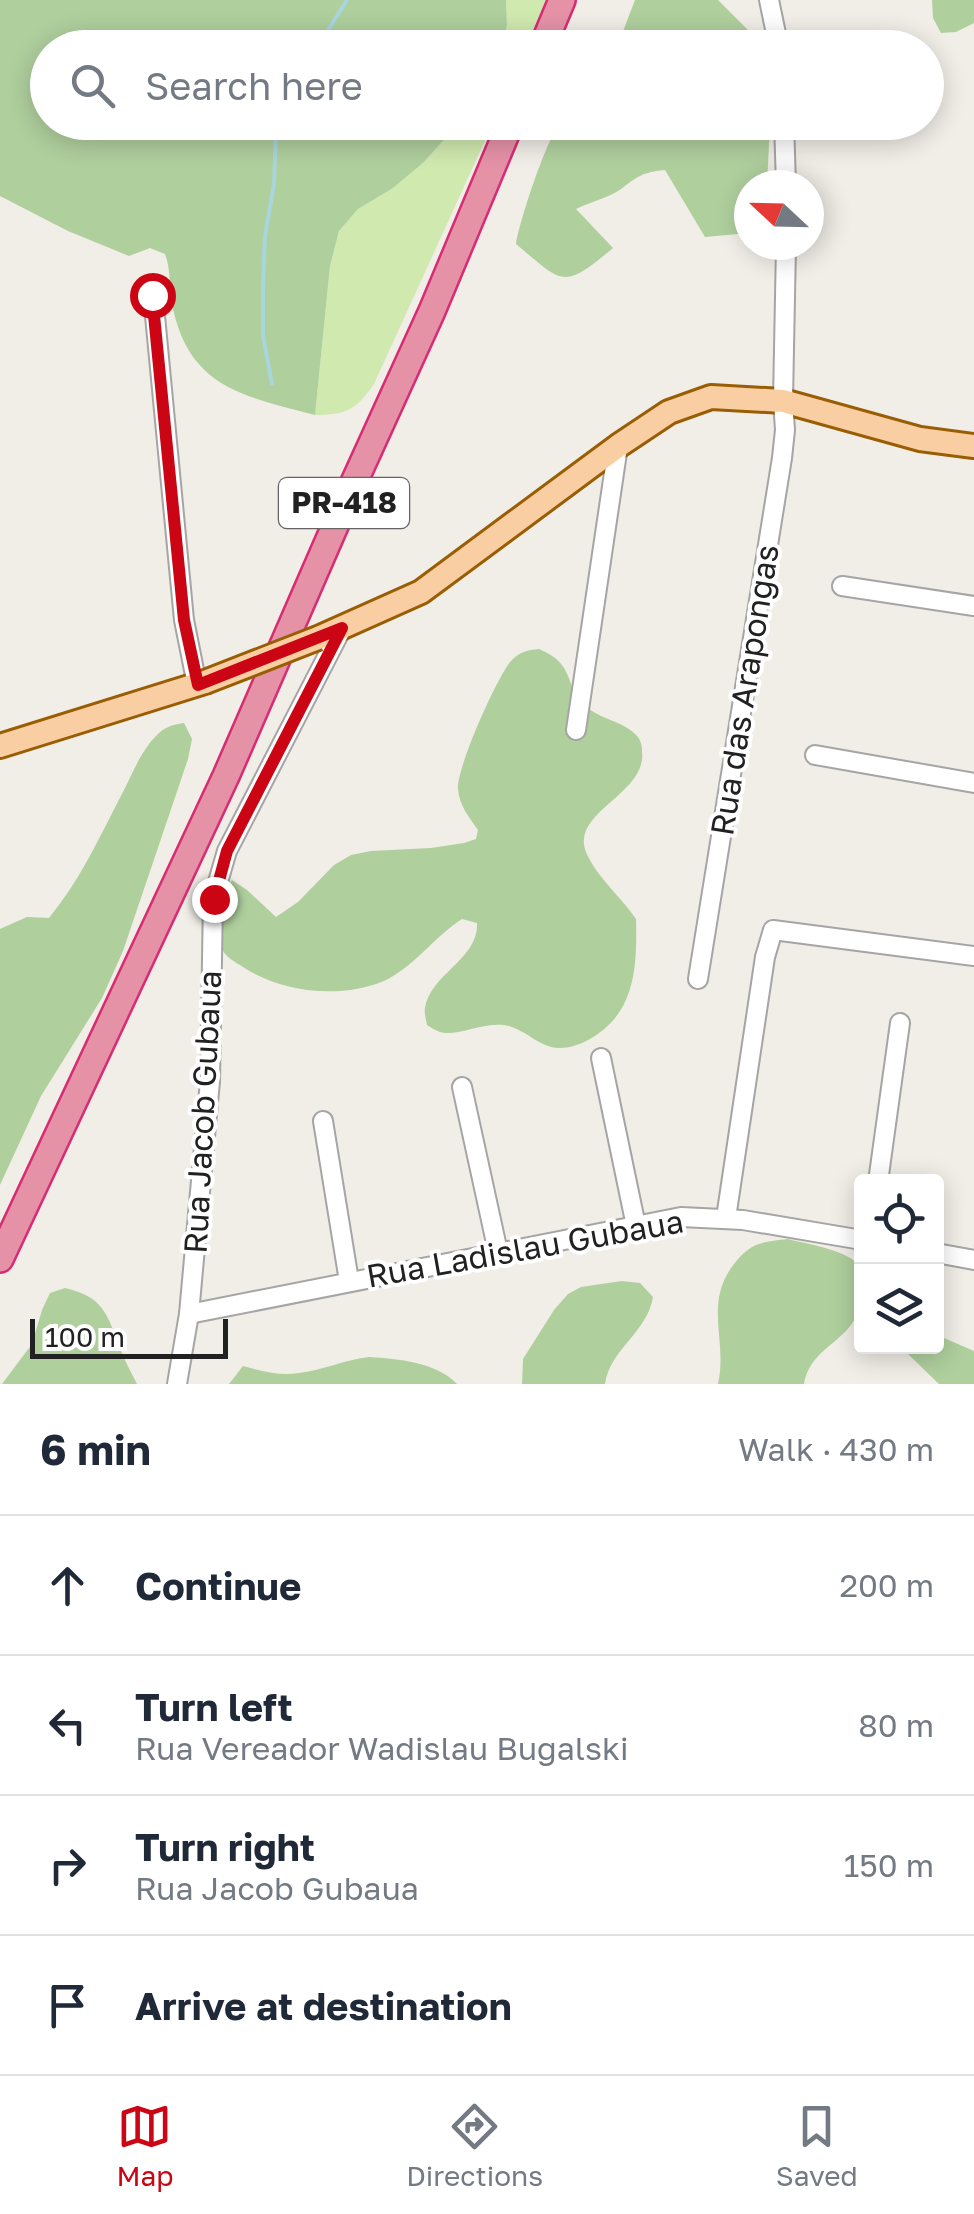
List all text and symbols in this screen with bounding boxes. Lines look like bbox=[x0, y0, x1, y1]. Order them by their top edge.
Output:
search box bbox=[30, 30, 944, 140]
icon: search bbox=[65, 58, 120, 113]
text: Search here bbox=[145, 63, 363, 108]
north arrow bbox=[734, 170, 824, 260]
route start bbox=[130, 273, 176, 319]
road number: PR-418 bbox=[279, 478, 409, 528]
street label: Rua das Arapongas bbox=[702, 542, 786, 838]
route end bbox=[192, 877, 238, 923]
street label: Rua Jacob Gubaua bbox=[176, 969, 228, 1255]
map controls bbox=[854, 1174, 944, 1354]
button: locate bbox=[854, 1174, 944, 1264]
street label: Rua Ladislau Gubaua bbox=[363, 1201, 686, 1295]
button: layers bbox=[854, 1264, 944, 1354]
scale bar bbox=[30, 1314, 228, 1358]
text: 100 m bbox=[45, 1320, 125, 1353]
text: 6 min bbox=[40, 1424, 151, 1474]
text: Walk · 430 m bbox=[738, 1430, 934, 1468]
icon: ahead bbox=[40, 1558, 95, 1613]
text: Continue bbox=[135, 1563, 301, 1608]
text: 200 m bbox=[839, 1566, 934, 1604]
text: Turn left bbox=[135, 1684, 293, 1729]
icon: left bbox=[40, 1698, 95, 1753]
text: 80 m bbox=[858, 1706, 934, 1744]
text: Rua Vereador Wadislau Bugalski bbox=[135, 1729, 629, 1767]
text: Turn right bbox=[135, 1824, 315, 1869]
icon: right bbox=[40, 1838, 95, 1893]
text: 150 m bbox=[844, 1846, 934, 1884]
text: Rua Jacob Gubaua bbox=[135, 1869, 419, 1907]
icon: arrive bbox=[40, 1978, 95, 2033]
text: Arrive at destination bbox=[135, 1983, 512, 2028]
tab: Map bbox=[116, 2099, 174, 2192]
tab: Directions bbox=[406, 2099, 543, 2192]
tab: Saved bbox=[776, 2099, 858, 2192]

